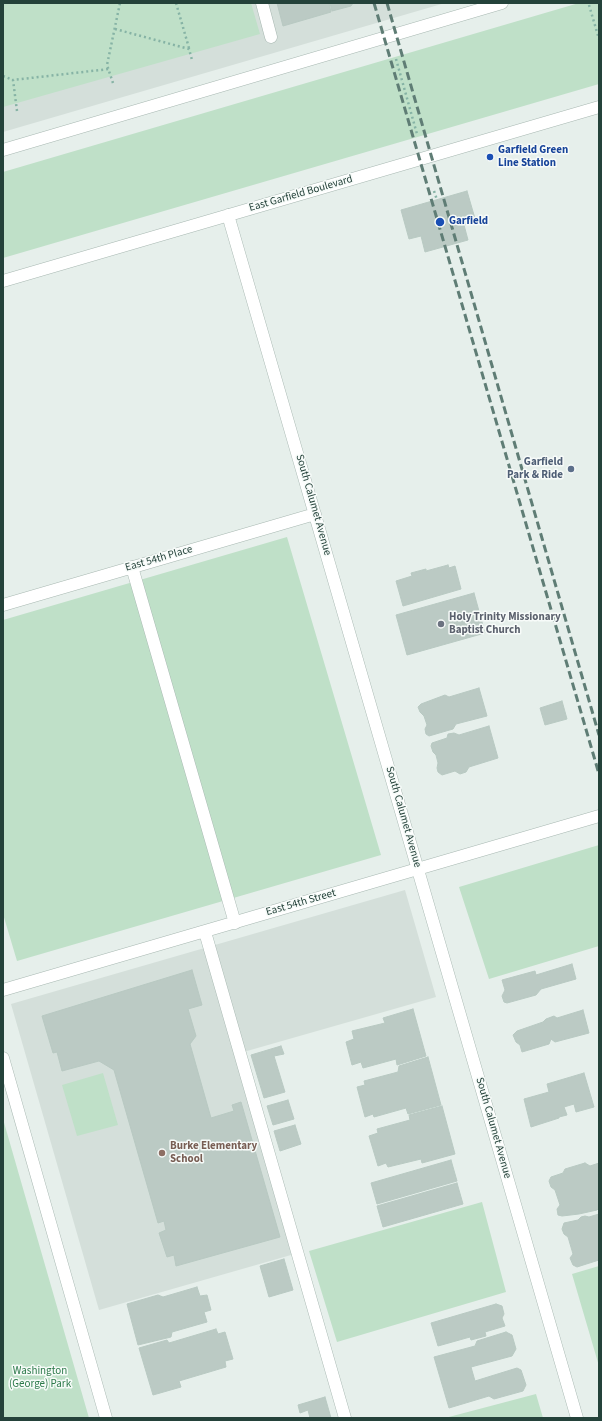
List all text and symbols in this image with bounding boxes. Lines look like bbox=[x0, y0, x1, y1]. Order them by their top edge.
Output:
place label: Garfield Green Line Station bbox=[498, 144, 568, 170]
marker: Garfield Green Line Station bbox=[485, 152, 495, 162]
street label: East Garfield Boulevard bbox=[248, 173, 354, 215]
place label: Garfield bbox=[449, 215, 488, 229]
marker: Garfield bbox=[434, 216, 446, 228]
street label: South Calumet Avenue bbox=[292, 453, 334, 557]
place label: Garfield Park & Ride bbox=[507, 456, 563, 482]
marker: Garfield Park & Ride bbox=[566, 464, 576, 474]
street label: East 54th Place bbox=[124, 543, 194, 575]
place label: Holy Trinity Missionary Baptist Church bbox=[449, 611, 561, 637]
marker: Holy Trinity Missionary Baptist Church bbox=[436, 619, 446, 629]
street label: South Calumet Avenue bbox=[382, 765, 424, 869]
street label: East 54th Street bbox=[265, 887, 337, 919]
street label: South Calumet Avenue bbox=[472, 1076, 514, 1180]
place label: Burke Elementary School bbox=[170, 1140, 257, 1166]
marker: Burke Elementary School bbox=[157, 1148, 167, 1158]
park label: Washington (George) Park bbox=[9, 1365, 71, 1391]

